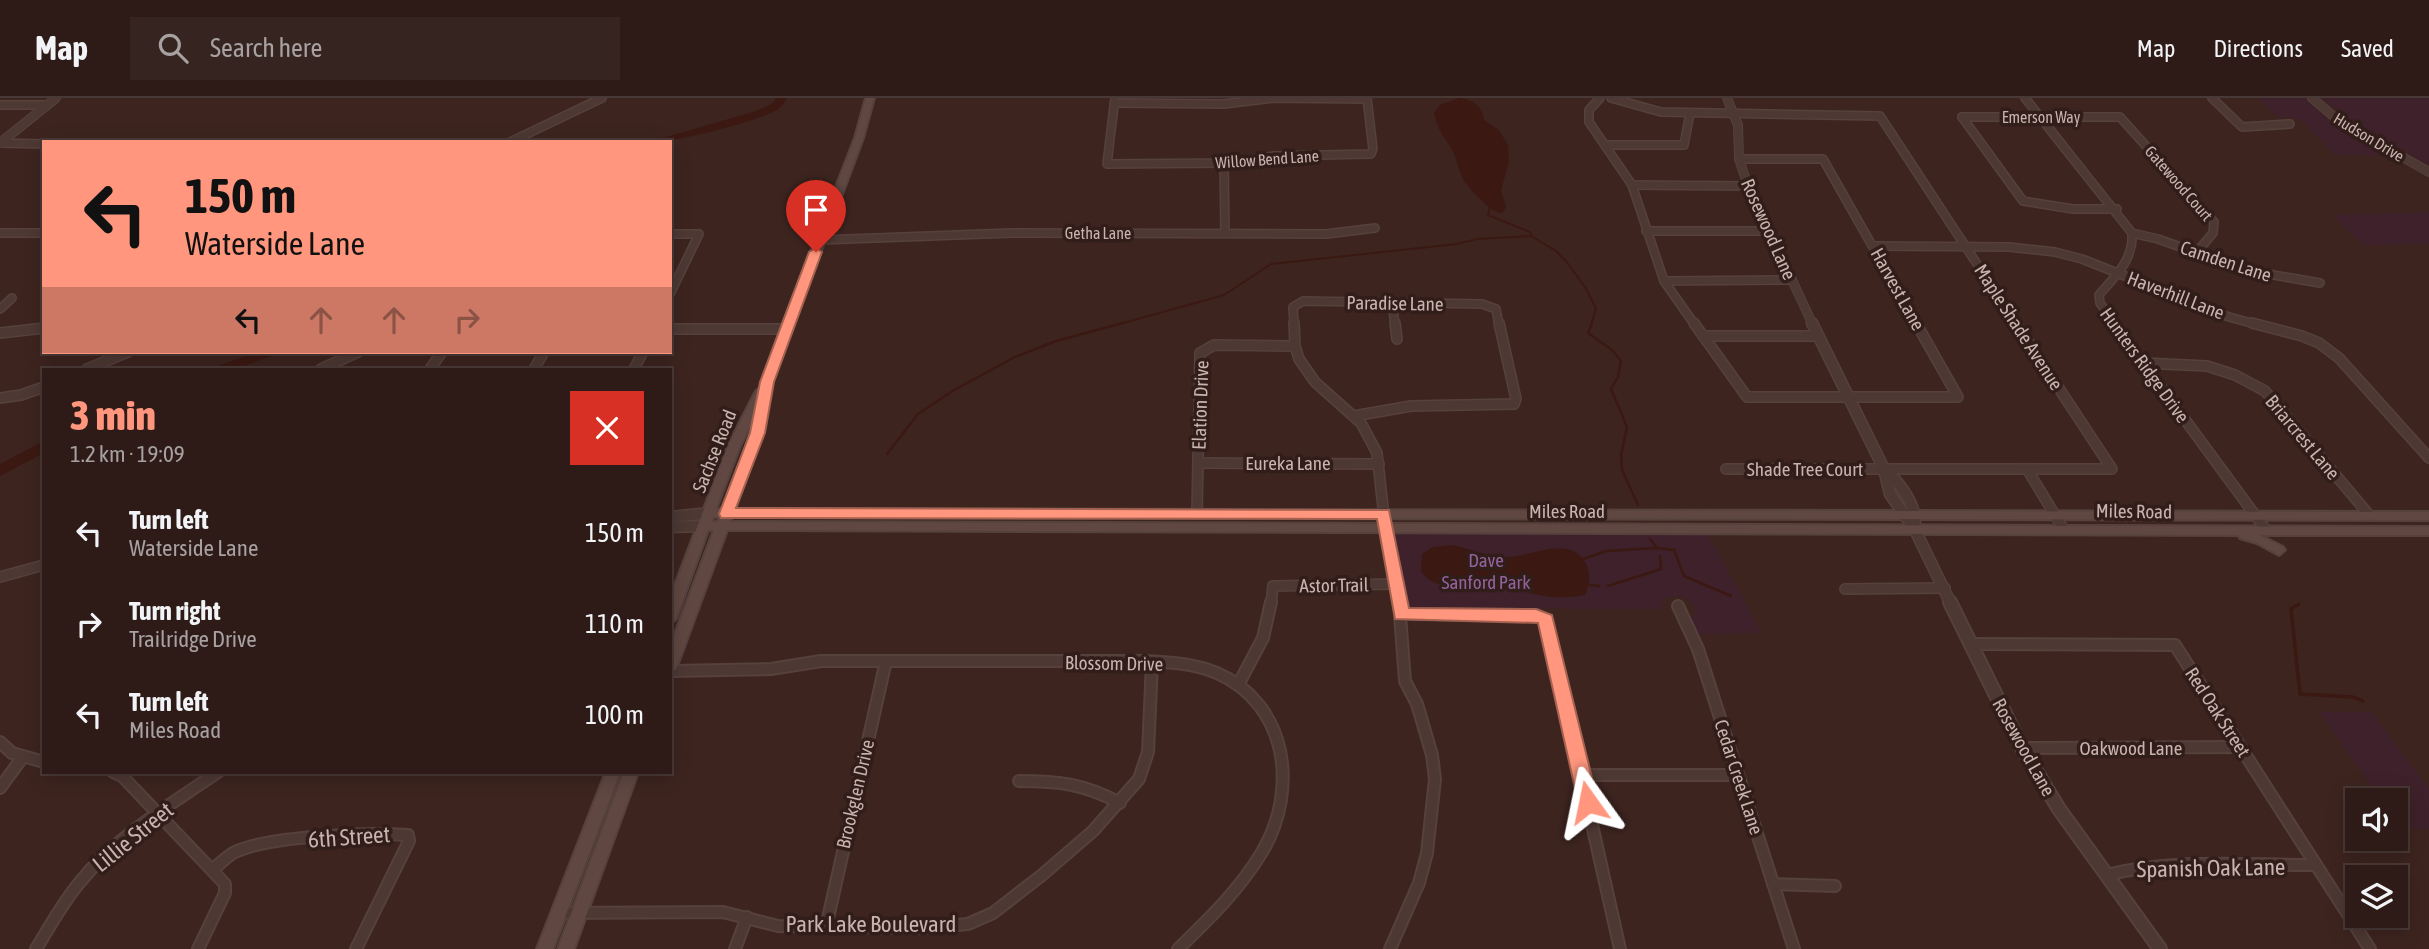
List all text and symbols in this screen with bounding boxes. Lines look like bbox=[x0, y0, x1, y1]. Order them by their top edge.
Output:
search box bbox=[130, 17, 620, 80]
text: Map bbox=[35, 29, 88, 67]
icon: search bbox=[154, 29, 192, 67]
text: Search here bbox=[210, 33, 322, 63]
text: Map bbox=[2137, 35, 2175, 62]
text: Directions bbox=[2213, 35, 2303, 62]
text: Saved bbox=[2341, 35, 2394, 62]
street label: Emerson Way bbox=[2002, 108, 2081, 127]
street label: Hudson Drive bbox=[2331, 109, 2407, 165]
street label: Gatewood Court bbox=[2142, 142, 2217, 224]
street label: Willow Bend Lane bbox=[1215, 146, 1319, 172]
text: 150 m bbox=[185, 167, 296, 223]
icon: left bbox=[70, 168, 161, 259]
street label: Rosewood Lane bbox=[1737, 175, 1801, 283]
pin bbox=[786, 180, 846, 252]
icon: arrive bbox=[797, 191, 835, 229]
street label: Getha Lane bbox=[1065, 224, 1131, 242]
text: Waterside Lane bbox=[185, 225, 365, 262]
street label: Camden Lane bbox=[2178, 236, 2274, 286]
street label: Harvest Lane bbox=[1866, 244, 1930, 334]
street label: Maple Shade Avenue bbox=[1970, 260, 2068, 394]
street label: Haverhill Lane bbox=[2124, 266, 2228, 324]
street label: Paradise Lane bbox=[1346, 291, 1444, 315]
icon: left bbox=[229, 301, 267, 339]
icon: ahead bbox=[302, 301, 340, 339]
icon: ahead bbox=[375, 301, 413, 339]
icon: right bbox=[448, 301, 486, 339]
street label: Hunters Ridge Drive bbox=[2096, 303, 2194, 427]
street label: Elation Drive bbox=[1187, 360, 1213, 450]
street label: Briarcrest Lane bbox=[2261, 390, 2345, 484]
text: 3 min bbox=[70, 391, 156, 439]
button: close bbox=[570, 391, 644, 465]
street label: Sachse Road bbox=[687, 406, 741, 496]
text: 1.2 km · 19:09 bbox=[70, 441, 185, 467]
street label: Eureka Lane bbox=[1245, 452, 1331, 474]
street label: Shade Tree Court bbox=[1747, 458, 1863, 480]
street label: Miles Road bbox=[2096, 499, 2172, 523]
street label: Miles Road bbox=[1529, 500, 1605, 522]
text: Turn left bbox=[129, 505, 209, 535]
icon: left bbox=[70, 514, 108, 552]
text: 150 m bbox=[585, 518, 644, 548]
text: Waterside Lane bbox=[129, 535, 258, 561]
park label: Dave Sanford Park bbox=[1441, 549, 1531, 593]
street label: Astor Trail bbox=[1299, 573, 1369, 597]
text: Turn right bbox=[129, 596, 220, 626]
icon: right bbox=[70, 605, 108, 643]
text: 110 m bbox=[585, 609, 644, 639]
text: Trailridge Drive bbox=[129, 626, 257, 652]
street label: Blossom Drive bbox=[1065, 651, 1163, 675]
street label: Red Oak Street bbox=[2181, 663, 2255, 761]
text: Turn left bbox=[129, 687, 209, 717]
street label: Rosewood Lane bbox=[1988, 694, 2060, 800]
icon: left bbox=[70, 696, 108, 734]
text: 100 m bbox=[585, 700, 644, 730]
text: Miles Road bbox=[129, 717, 221, 743]
street label: Cedar Creek Lane bbox=[1710, 717, 1768, 837]
street label: Brookglen Drive bbox=[832, 737, 878, 851]
street label: Oakwood Lane bbox=[2080, 737, 2182, 759]
position arrow bbox=[1551, 765, 1625, 839]
map controls bbox=[2345, 788, 2408, 928]
button: sound bbox=[2345, 788, 2408, 851]
street label: Lillie Street bbox=[88, 797, 178, 877]
street label: 6th Street bbox=[307, 821, 391, 853]
street label: Spanish Oak Lane bbox=[2136, 854, 2286, 882]
button: layers bbox=[2345, 865, 2408, 928]
street label: Park Lake Boulevard bbox=[786, 911, 956, 937]

